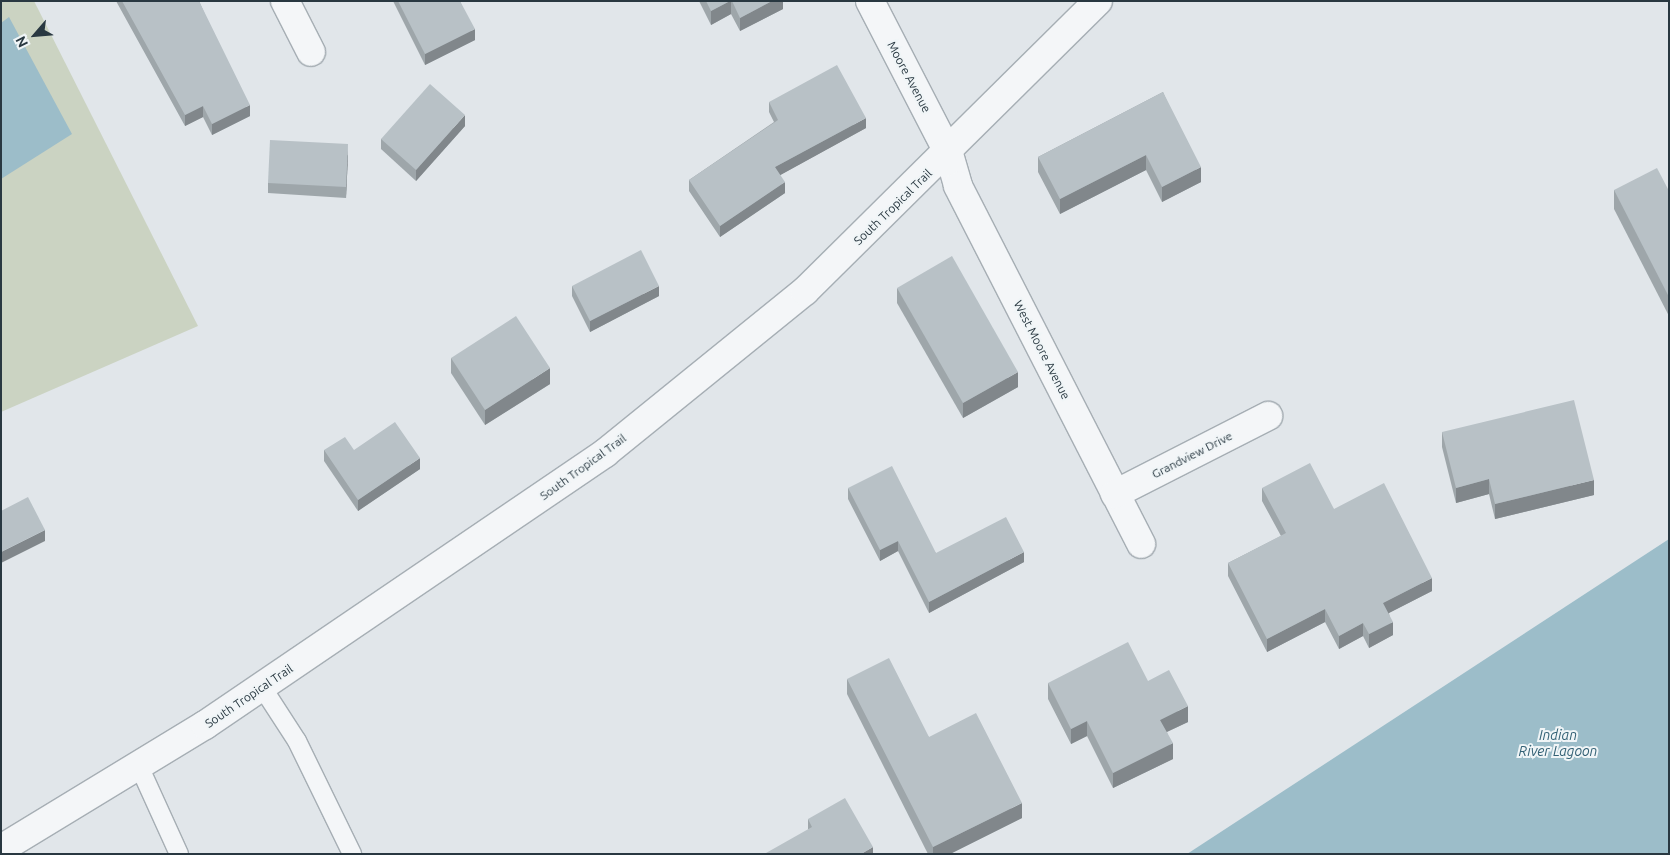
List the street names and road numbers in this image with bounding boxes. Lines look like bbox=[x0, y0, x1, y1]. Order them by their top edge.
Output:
street label: Moore Avenue bbox=[884, 39, 934, 115]
street label: South Tropical Trail bbox=[851, 166, 935, 248]
street label: West Moore Avenue bbox=[1011, 298, 1073, 402]
street label: Grandview Drive bbox=[1149, 429, 1235, 481]
street label: South Tropical Trail bbox=[537, 431, 629, 503]
street label: South Tropical Trail bbox=[202, 661, 296, 731]

